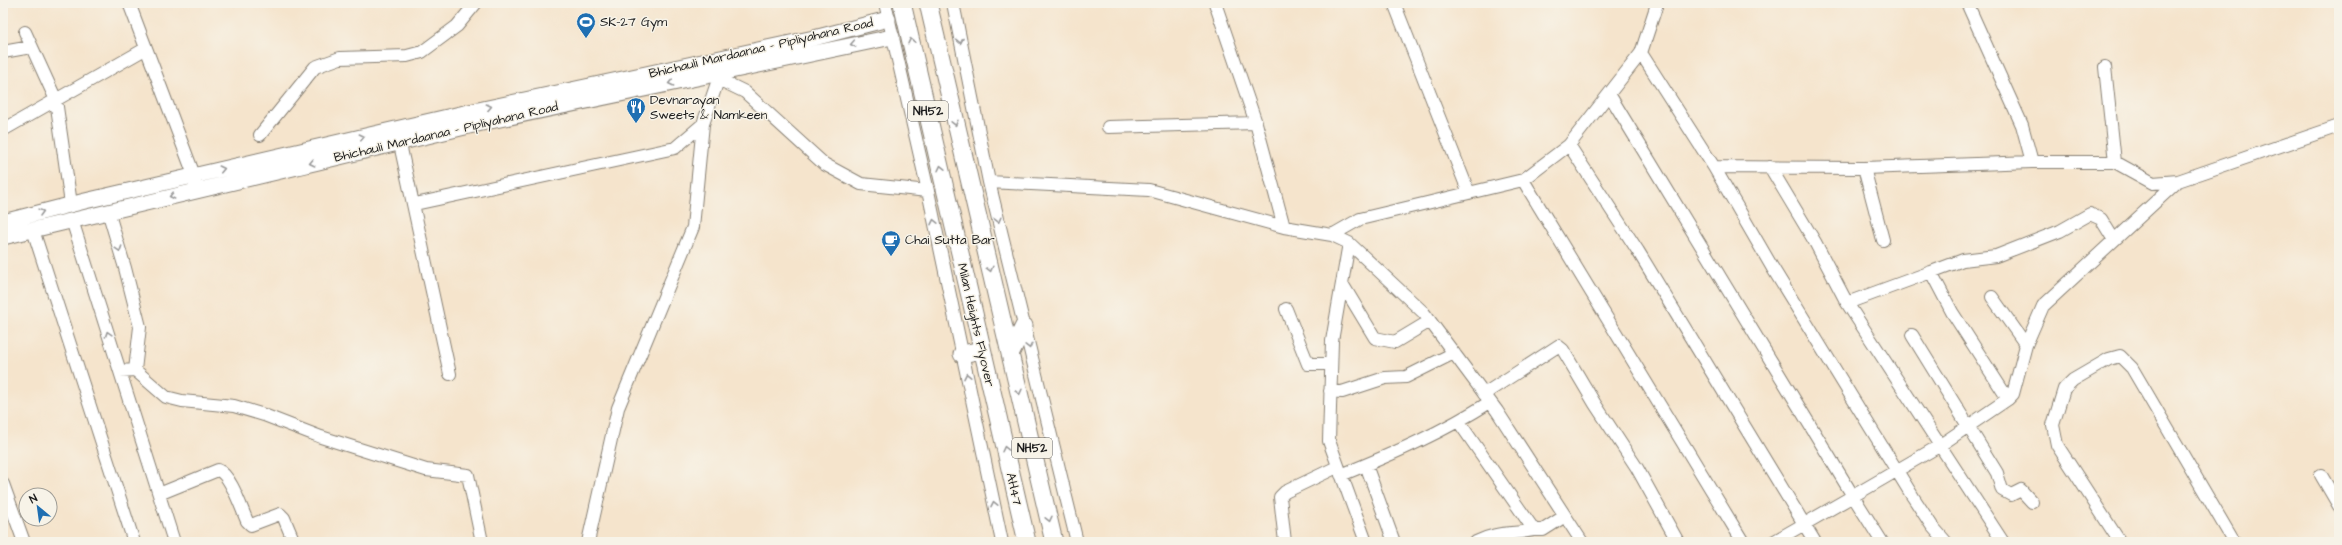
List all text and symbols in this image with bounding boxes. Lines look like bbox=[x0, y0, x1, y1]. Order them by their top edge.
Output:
sports icon: SK-27 Gym bbox=[575, 11, 597, 39]
place label: SK-27 Gym bbox=[600, 13, 668, 32]
street label: Bhichauli Mardaanaa - Pipliyahana Road bbox=[647, 13, 876, 84]
one-way arrow bbox=[908, 38, 916, 44]
one-way arrow bbox=[955, 38, 964, 45]
one-way arrow bbox=[850, 40, 856, 48]
one-way arrow bbox=[668, 78, 674, 86]
place label: Devnarayan Sweets & Namkeen bbox=[650, 91, 768, 124]
restaurant icon: Devnarayan Sweets & Namkeen bbox=[625, 96, 647, 124]
street label: Bhichauli Mardaanaa - Pipliyahana Road bbox=[332, 97, 561, 168]
road number: NH52 bbox=[908, 101, 948, 121]
one-way arrow bbox=[485, 104, 492, 112]
one-way arrow bbox=[951, 120, 959, 126]
one-way arrow bbox=[359, 133, 365, 141]
one-way arrow bbox=[309, 158, 316, 167]
one-way arrow bbox=[218, 165, 225, 174]
one-way arrow bbox=[937, 165, 945, 171]
one-way arrow bbox=[169, 192, 175, 200]
one-way arrow bbox=[37, 208, 44, 217]
one-way arrow bbox=[994, 217, 1002, 223]
one-way arrow bbox=[931, 218, 939, 225]
cafe icon: Chai Sutta Bar bbox=[880, 229, 902, 257]
place label: Chai Sutta Bar bbox=[905, 231, 995, 249]
one-way arrow bbox=[114, 245, 123, 252]
street label: Milan Heights Flyover bbox=[952, 261, 999, 389]
one-way arrow bbox=[985, 266, 993, 272]
one-way arrow bbox=[105, 331, 113, 338]
one-way arrow bbox=[1024, 343, 1033, 350]
one-way arrow bbox=[964, 373, 972, 379]
one-way arrow bbox=[1014, 388, 1023, 395]
road number: NH52 bbox=[1012, 438, 1052, 458]
one-way arrow bbox=[1001, 446, 1010, 453]
street label: AH47 bbox=[1002, 471, 1026, 507]
north arrow bbox=[18, 487, 58, 527]
text: N bbox=[27, 490, 40, 507]
one-way arrow bbox=[990, 501, 998, 507]
one-way arrow bbox=[1044, 515, 1052, 522]

